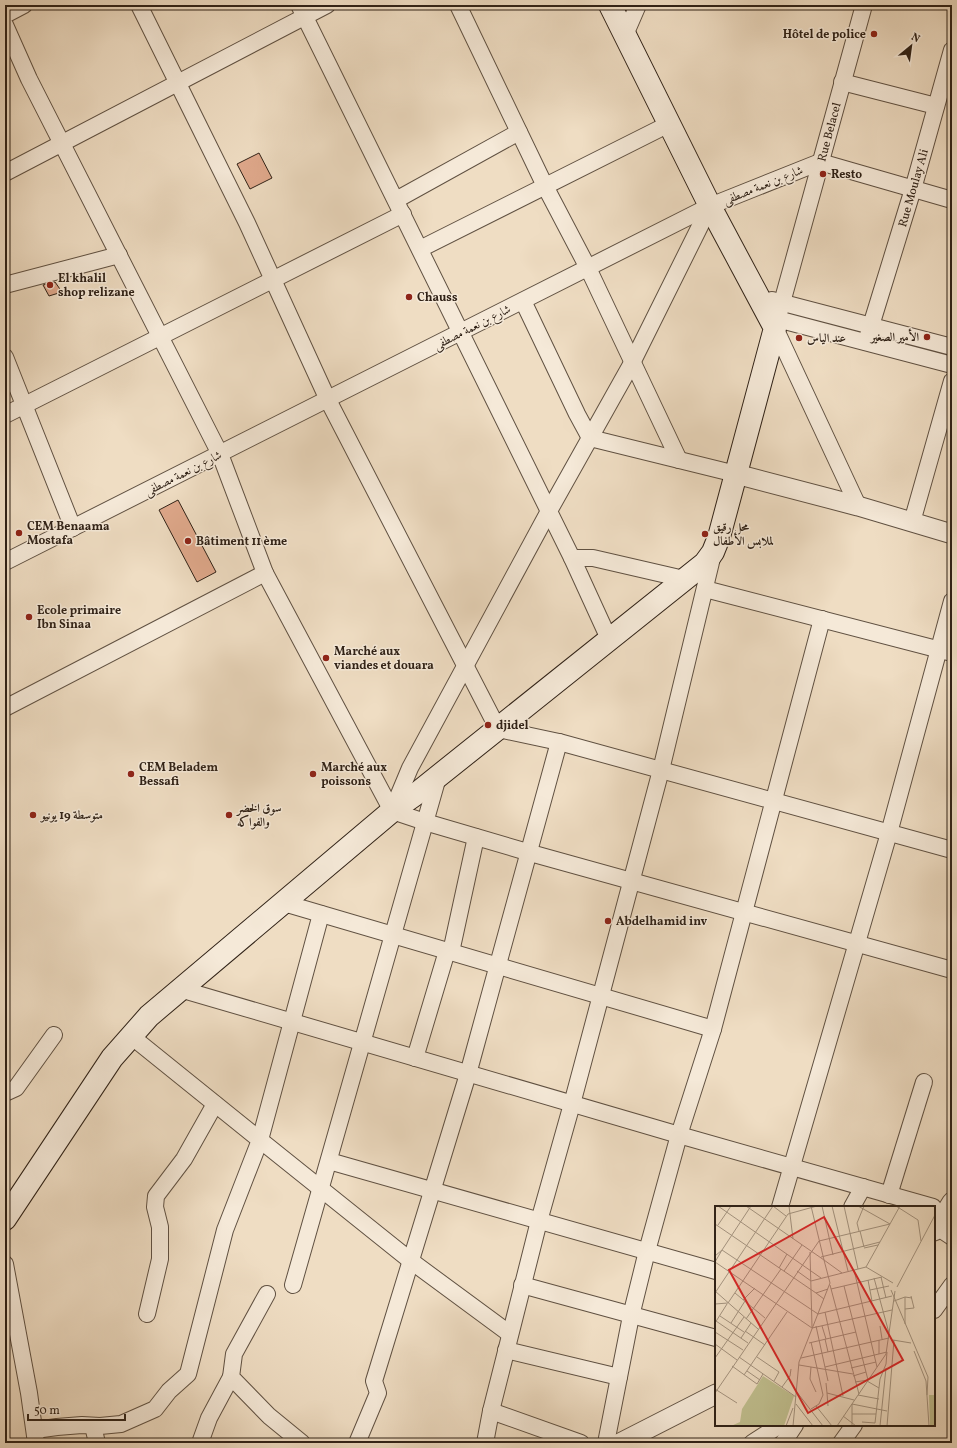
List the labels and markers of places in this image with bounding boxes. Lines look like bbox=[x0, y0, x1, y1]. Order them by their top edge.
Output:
place label: Hôtel de police bbox=[783, 27, 866, 43]
marker: Hôtel de police bbox=[869, 29, 879, 39]
place label: Resto bbox=[831, 167, 862, 183]
marker: Resto bbox=[818, 169, 828, 179]
place label: El khalil shop relizane bbox=[58, 271, 135, 301]
marker: El khalil shop relizane bbox=[45, 280, 55, 290]
place label: Chauss bbox=[417, 290, 458, 306]
marker: Chauss bbox=[404, 292, 414, 302]
place label: الأمير الصغير bbox=[869, 328, 919, 346]
place label: عند الياس bbox=[807, 331, 846, 347]
marker: الأمير الصغير bbox=[922, 332, 932, 342]
marker: عند الياس bbox=[794, 333, 804, 343]
place label: CEM Benaama Mostafa bbox=[27, 519, 110, 549]
place label: محل رقيق لملابس الأطفال bbox=[713, 520, 774, 550]
marker: CEM Benaama Mostafa bbox=[14, 528, 24, 538]
marker: محل رقيق لملابس الأطفال bbox=[700, 529, 710, 539]
place label: Bâtiment 11 ème bbox=[196, 534, 287, 550]
marker: Bâtiment 11 ème bbox=[183, 536, 193, 546]
place label: Ecole primaire Ibn Sinaa bbox=[37, 603, 121, 633]
marker: Ecole primaire Ibn Sinaa bbox=[24, 612, 34, 622]
place label: Marché aux viandes et douara bbox=[334, 644, 434, 674]
marker: Marché aux viandes et douara bbox=[321, 653, 331, 663]
place label: djidel bbox=[496, 718, 529, 734]
marker: djidel bbox=[483, 720, 493, 730]
place label: CEM Beladem Bessafi bbox=[139, 760, 218, 790]
place label: Marché aux poissons bbox=[321, 760, 387, 790]
marker: CEM Beladem Bessafi bbox=[126, 769, 136, 779]
marker: Marché aux poissons bbox=[308, 769, 318, 779]
place label: سوق الخضر والفواكه bbox=[235, 801, 282, 831]
place label: متوسطة 19 يونيو bbox=[39, 808, 103, 824]
marker: متوسطة 19 يونيو bbox=[28, 810, 38, 820]
marker: سوق الخضر والفواكه bbox=[224, 810, 234, 820]
place label: Abdelhamid inv bbox=[616, 914, 708, 930]
marker: Abdelhamid inv bbox=[603, 916, 613, 926]

